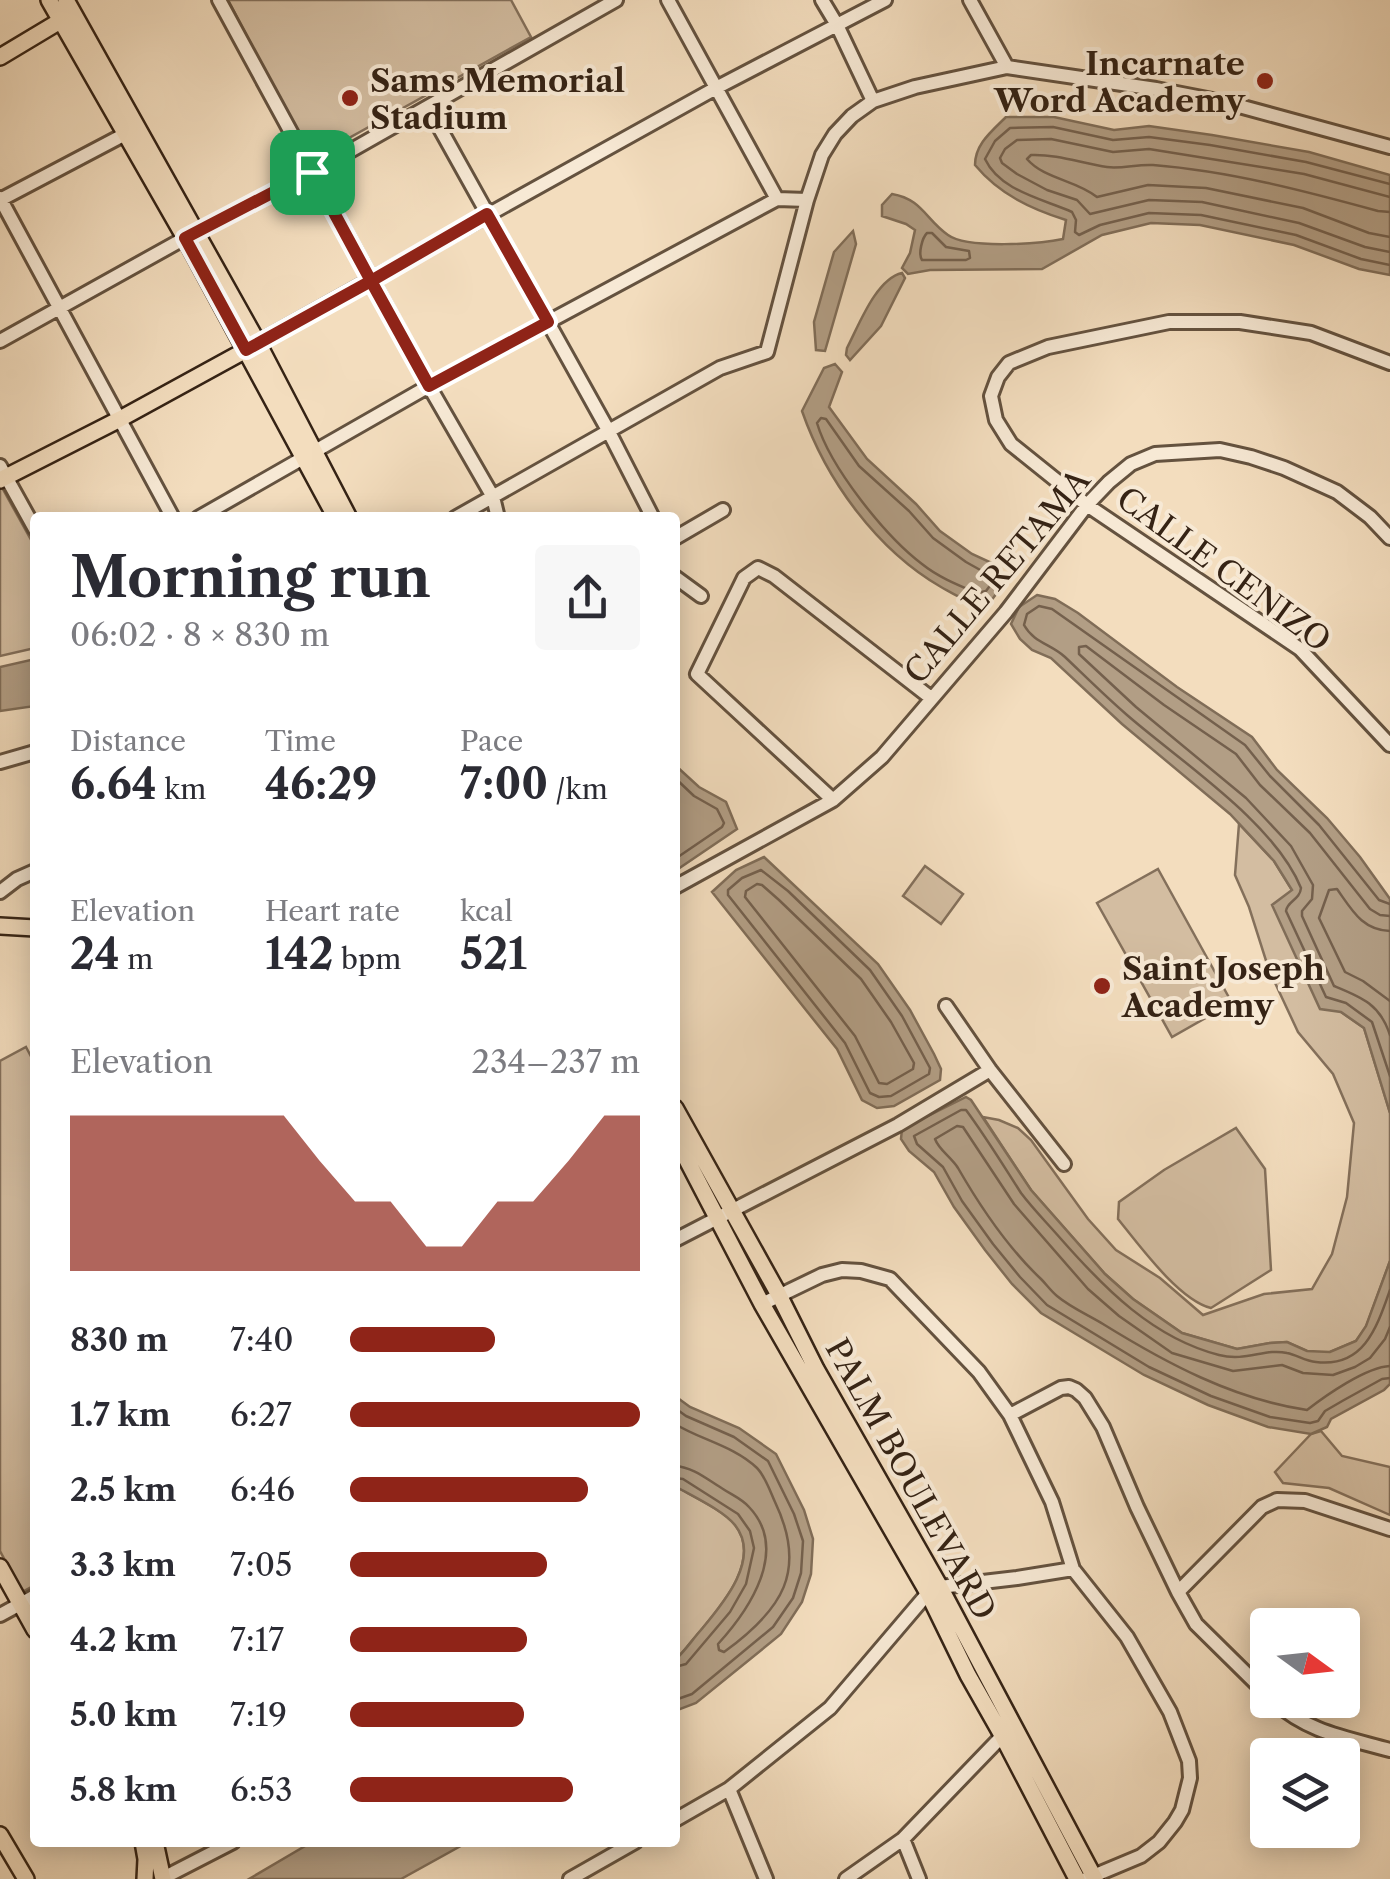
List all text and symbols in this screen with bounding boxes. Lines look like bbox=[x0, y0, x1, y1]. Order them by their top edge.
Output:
place label: Incarnate Word Academy bbox=[993, 44, 1246, 120]
place label: Sams Memorial Stadium bbox=[370, 61, 625, 137]
marker: Incarnate Word Academy bbox=[1254, 70, 1276, 92]
marker: Sams Memorial Stadium bbox=[339, 87, 361, 109]
pin bbox=[270, 130, 355, 215]
icon: arrive bbox=[285, 145, 340, 200]
street label: CALLE RETAMA bbox=[896, 460, 1099, 691]
street label: CALLE CENIZO bbox=[1110, 478, 1338, 660]
text: Morning run bbox=[70, 544, 431, 611]
button: share bbox=[535, 545, 640, 650]
text: 06:02 · 8 × 830 m bbox=[70, 615, 329, 654]
text: Distance bbox=[70, 724, 186, 758]
text: Time bbox=[265, 724, 336, 758]
text: Pace bbox=[460, 724, 523, 758]
text: 6.64 bbox=[70, 758, 157, 810]
text: 46:29 bbox=[265, 758, 377, 810]
text: 7:00 bbox=[460, 758, 548, 810]
text: km bbox=[157, 772, 206, 806]
text: /km bbox=[548, 772, 608, 806]
text: Elevation bbox=[70, 894, 195, 928]
text: Heart rate bbox=[265, 894, 400, 928]
text: kcal bbox=[460, 894, 513, 928]
text: 24 bbox=[70, 928, 120, 980]
text: 142 bbox=[265, 928, 334, 980]
text: 521 bbox=[460, 928, 527, 980]
text: m bbox=[120, 942, 153, 976]
text: bpm bbox=[334, 942, 401, 976]
place label: Saint Joseph Academy bbox=[1121, 949, 1325, 1025]
marker: Saint Joseph Academy bbox=[1091, 975, 1113, 997]
text: Elevation bbox=[70, 1042, 213, 1081]
text: 234–237 m bbox=[472, 1042, 640, 1081]
text: 830 m bbox=[70, 1320, 168, 1359]
text: 7:40 bbox=[230, 1320, 294, 1359]
street label: PALM BOULEVARD bbox=[818, 1332, 1004, 1626]
text: 1.7 km bbox=[70, 1395, 171, 1434]
text: 6:27 bbox=[230, 1395, 292, 1434]
text: 2.5 km bbox=[70, 1470, 176, 1509]
text: 6:46 bbox=[230, 1470, 295, 1509]
text: 3.3 km bbox=[70, 1545, 176, 1584]
text: 7:05 bbox=[230, 1545, 292, 1584]
north arrow bbox=[1250, 1608, 1360, 1718]
map controls bbox=[1250, 1608, 1360, 1848]
text: 4.2 km bbox=[70, 1620, 178, 1659]
text: 7:17 bbox=[230, 1620, 284, 1659]
text: 5.0 km bbox=[70, 1695, 178, 1734]
text: 7:19 bbox=[230, 1695, 287, 1734]
button: layers bbox=[1250, 1738, 1360, 1848]
text: 5.8 km bbox=[70, 1770, 177, 1809]
text: 6:53 bbox=[230, 1770, 293, 1809]

